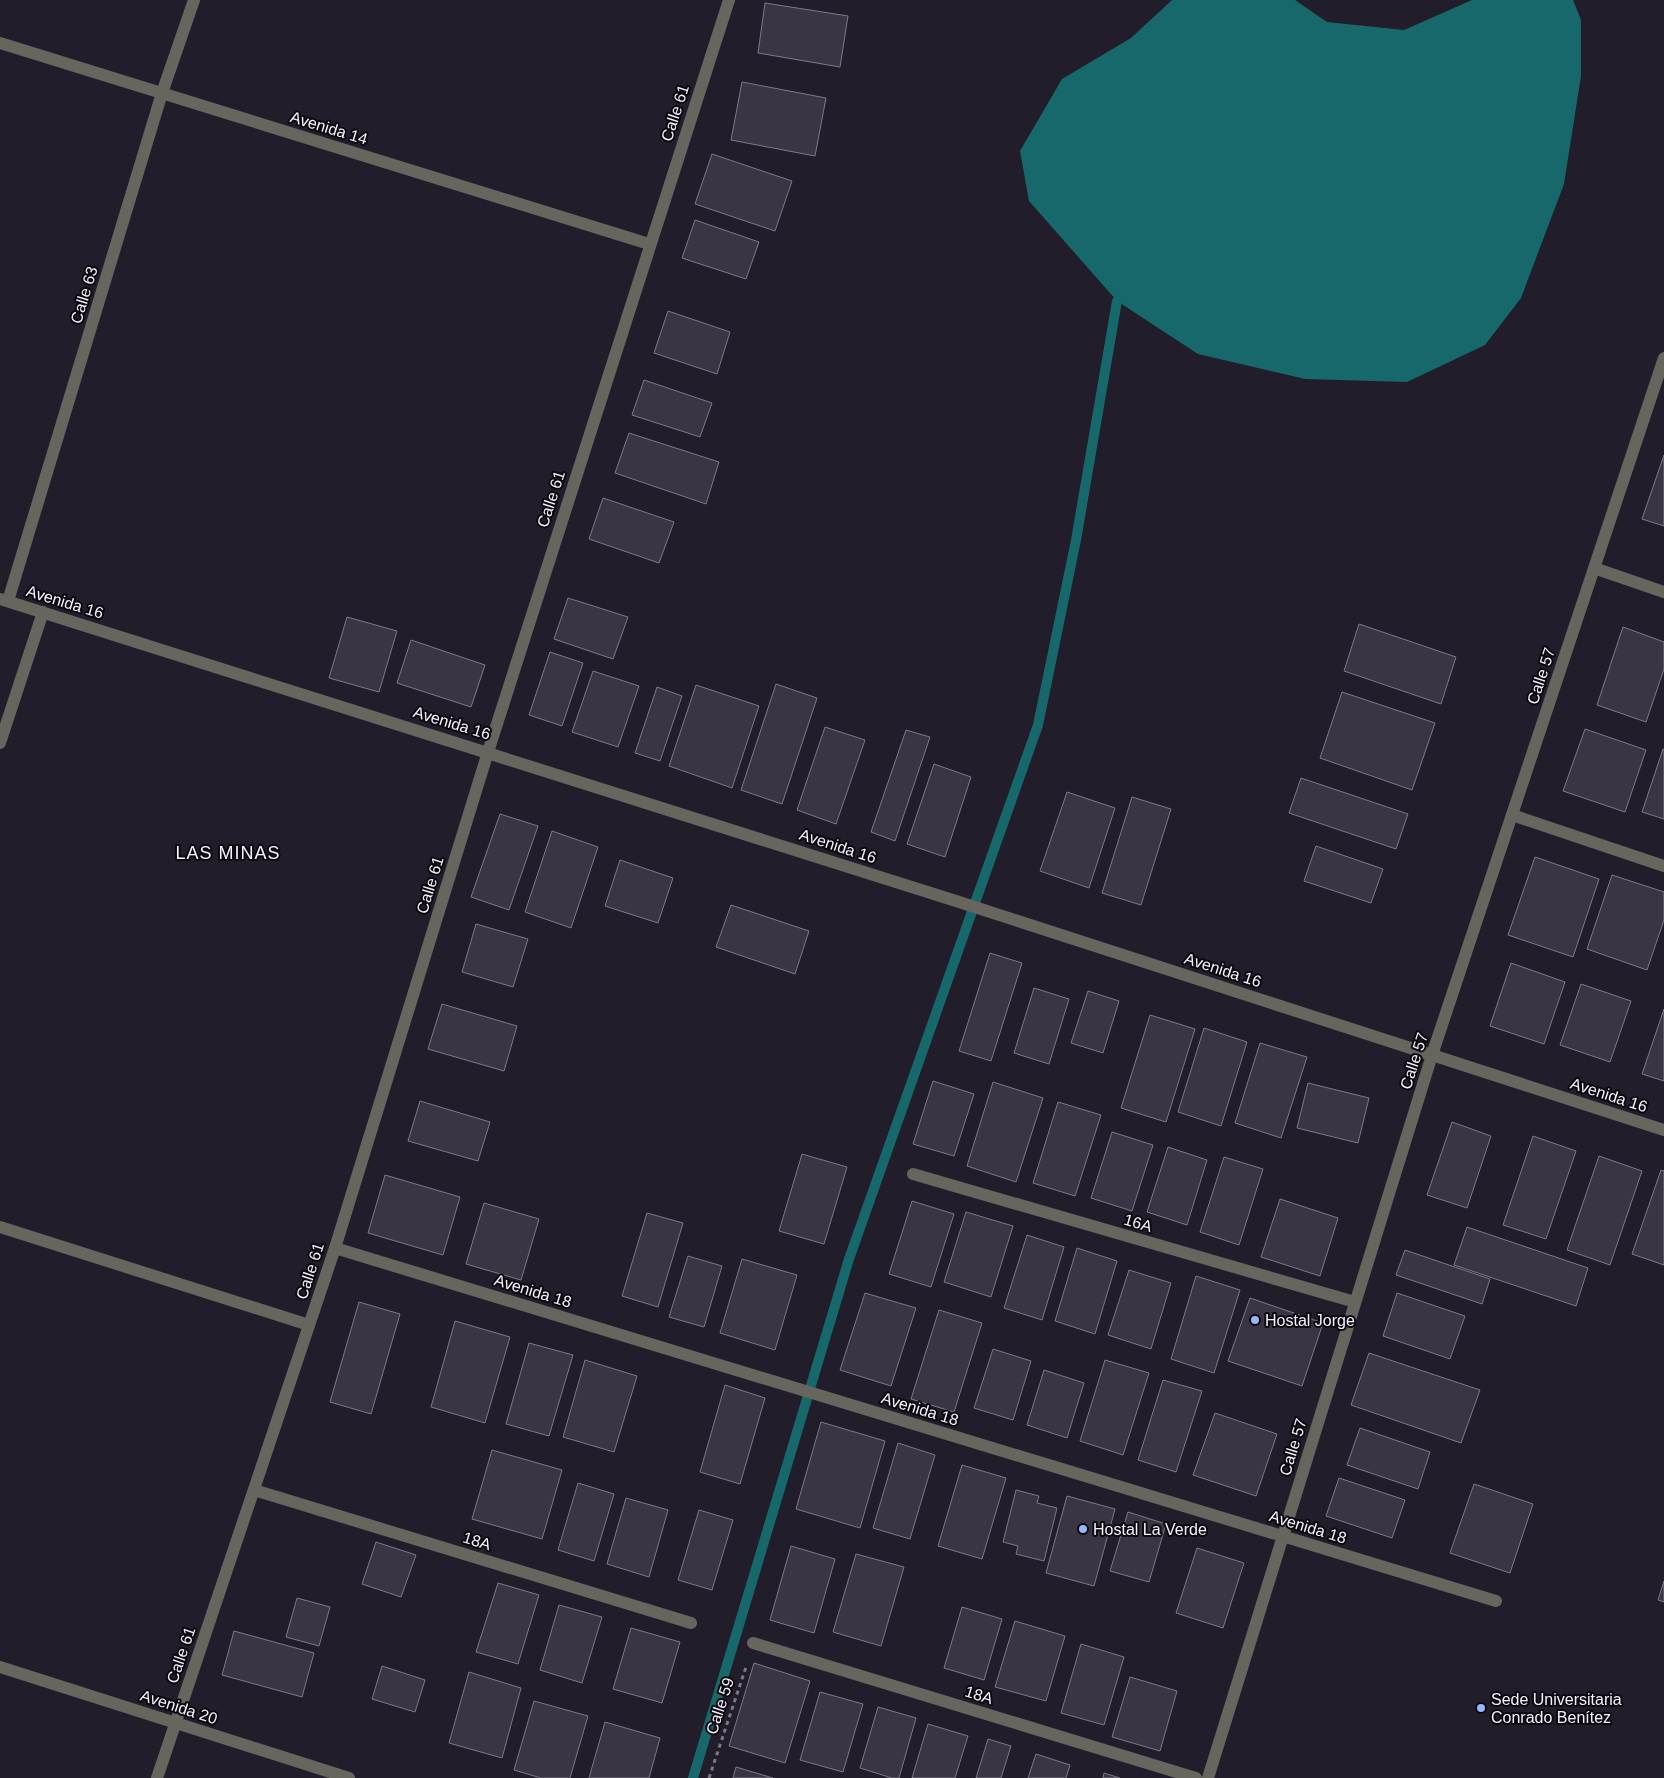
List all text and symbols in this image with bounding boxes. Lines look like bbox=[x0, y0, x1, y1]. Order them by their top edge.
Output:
street label: Calle 61 bbox=[658, 82, 692, 144]
street label: Avenida 14 bbox=[288, 108, 370, 148]
street label: Calle 63 bbox=[67, 264, 101, 326]
street label: Calle 61 bbox=[534, 468, 568, 530]
street label: Avenida 16 bbox=[24, 582, 106, 622]
street label: Calle 57 bbox=[1524, 645, 1558, 707]
street label: Avenida 16 bbox=[411, 703, 493, 743]
street label: Avenida 16 bbox=[797, 826, 879, 866]
district label: LAS MINAS bbox=[175, 843, 281, 863]
street label: Calle 61 bbox=[413, 854, 447, 916]
street label: Avenida 16 bbox=[1182, 950, 1264, 990]
street label: Calle 57 bbox=[1397, 1030, 1431, 1092]
street label: Avenida 16 bbox=[1568, 1075, 1650, 1115]
street label: 16A bbox=[1122, 1211, 1154, 1235]
street label: Calle 61 bbox=[293, 1240, 327, 1302]
street label: Avenida 18 bbox=[492, 1271, 574, 1311]
place label: Hostal Jorge bbox=[1265, 1312, 1355, 1329]
marker: Hostal Jorge bbox=[1249, 1314, 1261, 1326]
street label: Avenida 18 bbox=[879, 1389, 961, 1429]
street label: Calle 57 bbox=[1276, 1416, 1310, 1478]
street label: Avenida 18 bbox=[1267, 1507, 1349, 1547]
place label: Hostal La Verde bbox=[1093, 1521, 1207, 1538]
marker: Hostal La Verde bbox=[1077, 1523, 1089, 1535]
street label: 18A bbox=[461, 1529, 493, 1553]
street label: Calle 61 bbox=[163, 1624, 199, 1686]
street label: Calle 59 bbox=[703, 1675, 737, 1737]
street label: 18A bbox=[963, 1683, 995, 1707]
street label: Avenida 20 bbox=[138, 1687, 220, 1727]
place label: Sede Universitaria Conrado Benítez bbox=[1491, 1691, 1622, 1726]
marker: Sede Universitaria Conrado Benítez bbox=[1475, 1702, 1487, 1714]

